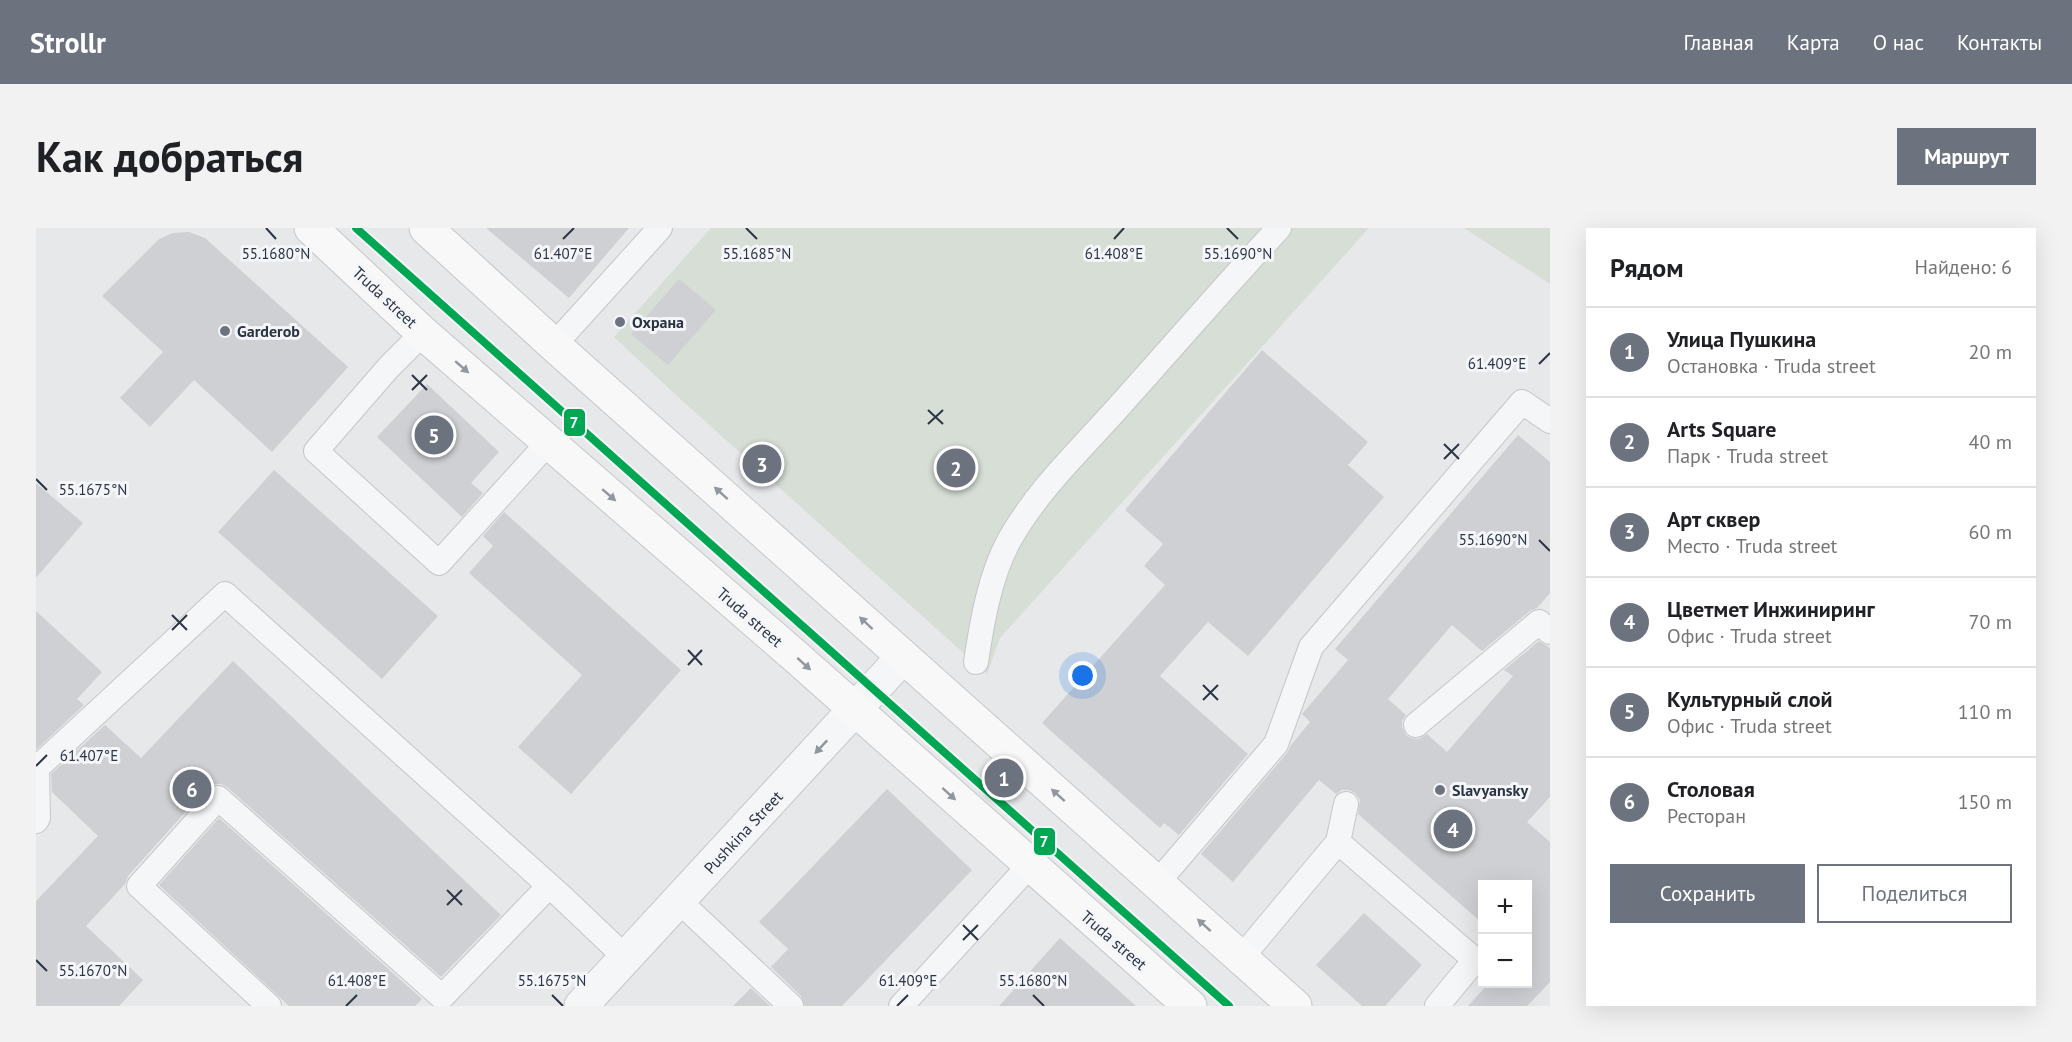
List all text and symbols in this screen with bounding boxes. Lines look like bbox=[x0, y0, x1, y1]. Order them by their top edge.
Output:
text: Strollr bbox=[30, 24, 106, 61]
text: Главная bbox=[1683, 29, 1754, 56]
text: Карта bbox=[1787, 29, 1840, 56]
text: О нас bbox=[1873, 29, 1924, 56]
text: Контакты bbox=[1957, 29, 2042, 56]
button: Маршрут bbox=[1897, 128, 2036, 185]
text: Как добраться bbox=[36, 129, 303, 184]
text: 55.1680°N bbox=[242, 244, 310, 263]
text: 61.407°E bbox=[534, 244, 592, 263]
text: 55.1685°N bbox=[723, 244, 791, 263]
text: 61.408°E bbox=[1085, 244, 1143, 263]
text: 55.1690°N bbox=[1204, 244, 1272, 263]
text: Рядом bbox=[1610, 251, 1684, 284]
text: Найдено: 6 bbox=[1915, 254, 2012, 280]
street label: Truda street bbox=[348, 262, 422, 332]
place label: Охрана bbox=[632, 312, 684, 332]
marker: Охрана bbox=[613, 315, 627, 329]
place label: Garderob bbox=[237, 321, 300, 341]
marker: Garderob bbox=[218, 324, 232, 338]
text: Улица Пушкина bbox=[1667, 325, 1816, 353]
text: 1 bbox=[1624, 339, 1635, 365]
text: 20 m bbox=[1969, 339, 2012, 365]
text: Остановка · Truda street bbox=[1667, 353, 1876, 379]
text: 61.409°E bbox=[1468, 354, 1526, 373]
one-way arrow bbox=[454, 360, 469, 373]
line badge: 7 bbox=[563, 408, 586, 437]
pin: 5 bbox=[414, 412, 454, 458]
text: 7 bbox=[569, 412, 579, 432]
text: Arts Square bbox=[1667, 415, 1776, 443]
text: 2 bbox=[1624, 429, 1635, 455]
text: 40 m bbox=[1969, 429, 2012, 455]
pin: 3 bbox=[742, 442, 782, 486]
text: Парк · Truda street bbox=[1667, 443, 1828, 469]
pin: 2 bbox=[936, 446, 976, 490]
text: 55.1675°N bbox=[59, 480, 127, 499]
one-way arrow bbox=[714, 487, 729, 500]
one-way arrow bbox=[601, 489, 617, 502]
text: Арт сквер bbox=[1667, 505, 1761, 533]
text: 3 bbox=[1624, 519, 1635, 545]
text: 60 m bbox=[1969, 519, 2012, 545]
text: 55.1690°N bbox=[1459, 530, 1527, 549]
text: Место · Truda street bbox=[1667, 533, 1837, 559]
street label: Truda street bbox=[713, 583, 788, 652]
text: Цветмет Инжиниринг bbox=[1667, 595, 1875, 623]
text: 4 bbox=[1624, 609, 1635, 635]
text: 70 m bbox=[1969, 609, 2012, 635]
one-way arrow bbox=[859, 616, 874, 630]
text: Офис · Truda street bbox=[1667, 623, 1832, 649]
one-way arrow bbox=[796, 657, 811, 670]
your location bbox=[1068, 661, 1097, 690]
text: Культурный слой bbox=[1667, 685, 1833, 713]
text: 5 bbox=[1624, 699, 1635, 725]
text: 110 m bbox=[1958, 699, 2012, 725]
text: Офис · Truda street bbox=[1667, 713, 1832, 739]
one-way arrow bbox=[814, 739, 828, 754]
text: 61.407°E bbox=[60, 746, 118, 765]
pin: 1 bbox=[984, 756, 1024, 800]
pin: 6 bbox=[172, 766, 212, 812]
text: Столовая bbox=[1667, 775, 1755, 803]
place label: Slavyansky bbox=[1452, 780, 1529, 800]
marker: Slavyansky bbox=[1433, 783, 1447, 797]
street label: Pushkina Street bbox=[699, 786, 787, 878]
one-way arrow bbox=[942, 787, 957, 801]
one-way arrow bbox=[1051, 789, 1066, 802]
text: 6 bbox=[1624, 789, 1635, 815]
text: 150 m bbox=[1958, 789, 2012, 815]
text: Ресторан bbox=[1667, 803, 1746, 829]
pin: 4 bbox=[1434, 806, 1472, 852]
line badge: 7 bbox=[1033, 827, 1056, 856]
text: 7 bbox=[1039, 831, 1049, 851]
button: Сохранить bbox=[1610, 864, 1805, 923]
button: Поделиться bbox=[1817, 864, 2012, 923]
map controls bbox=[1478, 880, 1532, 988]
button: + bbox=[1478, 880, 1532, 934]
street label: Truda street bbox=[1077, 906, 1152, 975]
one-way arrow bbox=[1197, 919, 1212, 932]
button: − bbox=[1478, 934, 1532, 988]
text: 55.1670°N bbox=[59, 961, 127, 980]
text: 61.408°E bbox=[328, 971, 386, 990]
text: 55.1675°N bbox=[518, 971, 586, 990]
text: 61.409°E bbox=[879, 971, 937, 990]
text: 55.1680°N bbox=[999, 971, 1067, 990]

